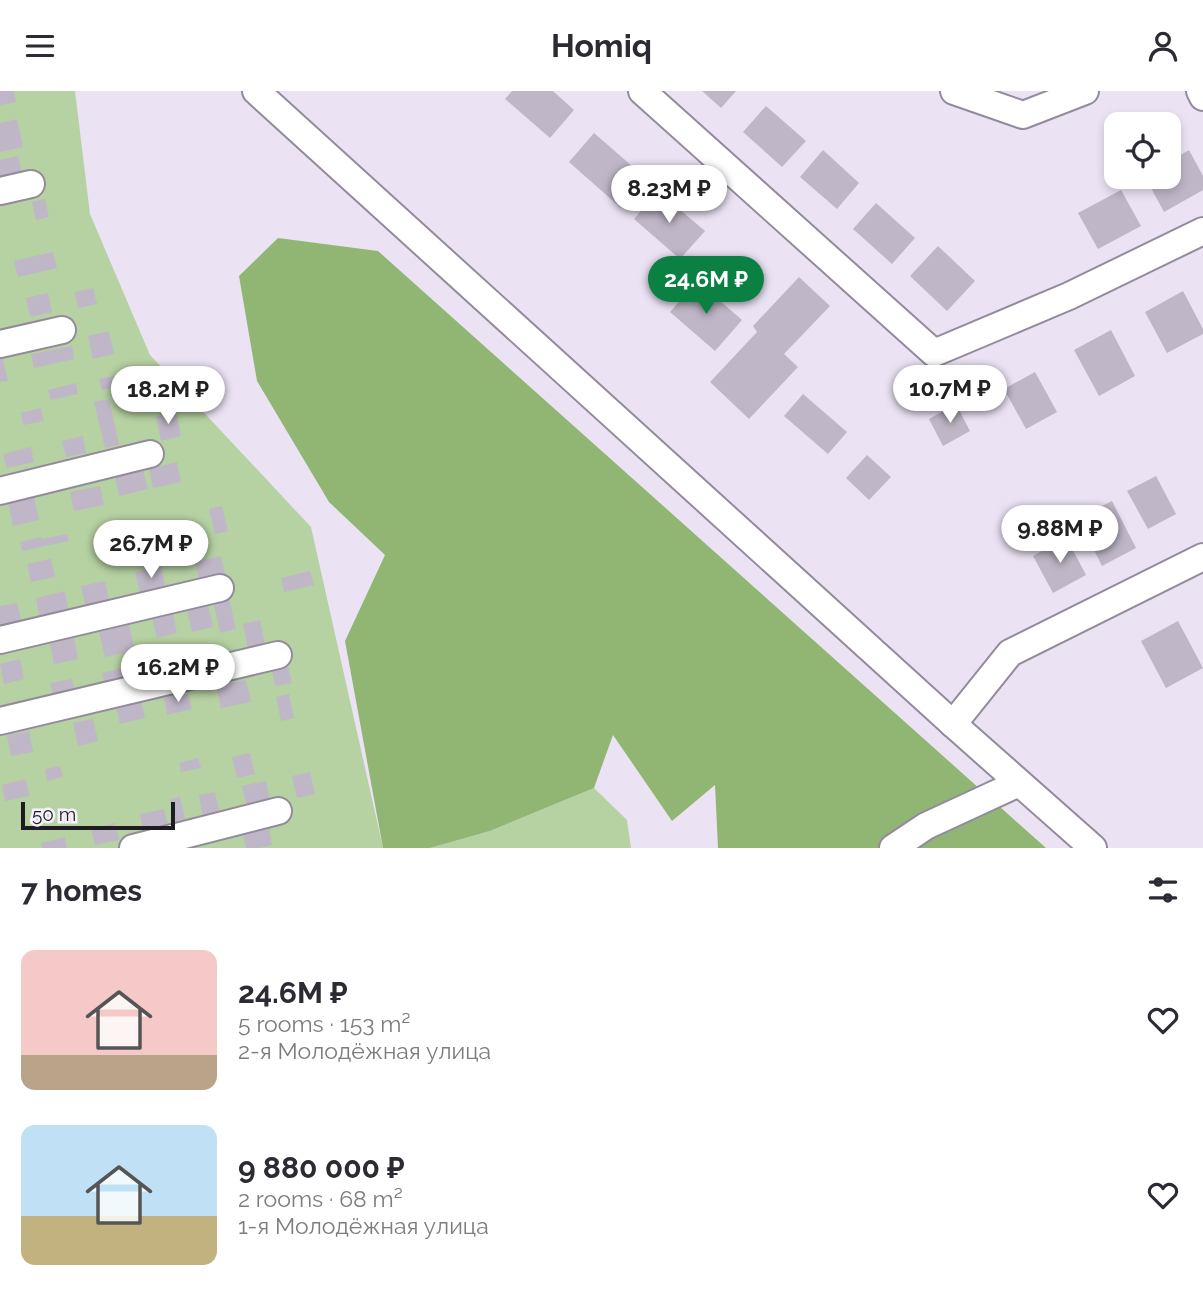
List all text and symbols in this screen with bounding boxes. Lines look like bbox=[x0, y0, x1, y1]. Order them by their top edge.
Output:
icon: menu bbox=[21, 27, 59, 65]
text: Homiq bbox=[551, 27, 652, 64]
icon: person bbox=[1144, 27, 1182, 65]
map controls bbox=[1104, 112, 1181, 189]
button: locate bbox=[1104, 112, 1181, 189]
pin: 8.23M ₽ bbox=[604, 165, 734, 225]
text: 8.23M ₽ bbox=[627, 174, 711, 201]
pin: 24.6M ₽ bbox=[641, 257, 771, 316]
text: 24.6M ₽ bbox=[664, 265, 748, 292]
pin: 10.7M ₽ bbox=[885, 365, 1015, 425]
pin: 18.2M ₽ bbox=[103, 367, 233, 426]
text: 10.7M ₽ bbox=[909, 374, 991, 401]
text: 18.2M ₽ bbox=[127, 375, 209, 402]
pin: 9.88M ₽ bbox=[995, 505, 1125, 565]
text: 9.88M ₽ bbox=[1017, 514, 1103, 541]
pin: 26.7M ₽ bbox=[86, 521, 216, 580]
text: 26.7M ₽ bbox=[109, 529, 193, 556]
pin: 16.2M ₽ bbox=[113, 645, 243, 704]
text: 16.2M ₽ bbox=[137, 653, 219, 680]
scale bar bbox=[21, 799, 175, 831]
text: 50 m bbox=[32, 803, 76, 825]
icon: filters bbox=[1144, 871, 1182, 909]
text: 7 homes bbox=[21, 873, 142, 908]
text: 24.6M ₽ bbox=[238, 975, 348, 1010]
icon: home bbox=[77, 978, 161, 1062]
icon: heart bbox=[1144, 1001, 1182, 1039]
text: 5 rooms · 153 m² bbox=[238, 1010, 410, 1037]
text: 2-я Молодёжная улица bbox=[238, 1037, 491, 1064]
text: 9 880 000 ₽ bbox=[238, 1150, 405, 1185]
icon: home bbox=[77, 1153, 161, 1237]
icon: heart bbox=[1144, 1176, 1182, 1214]
text: 2 rooms · 68 m² bbox=[238, 1185, 403, 1212]
text: 1-я Молодёжная улица bbox=[238, 1212, 489, 1239]

